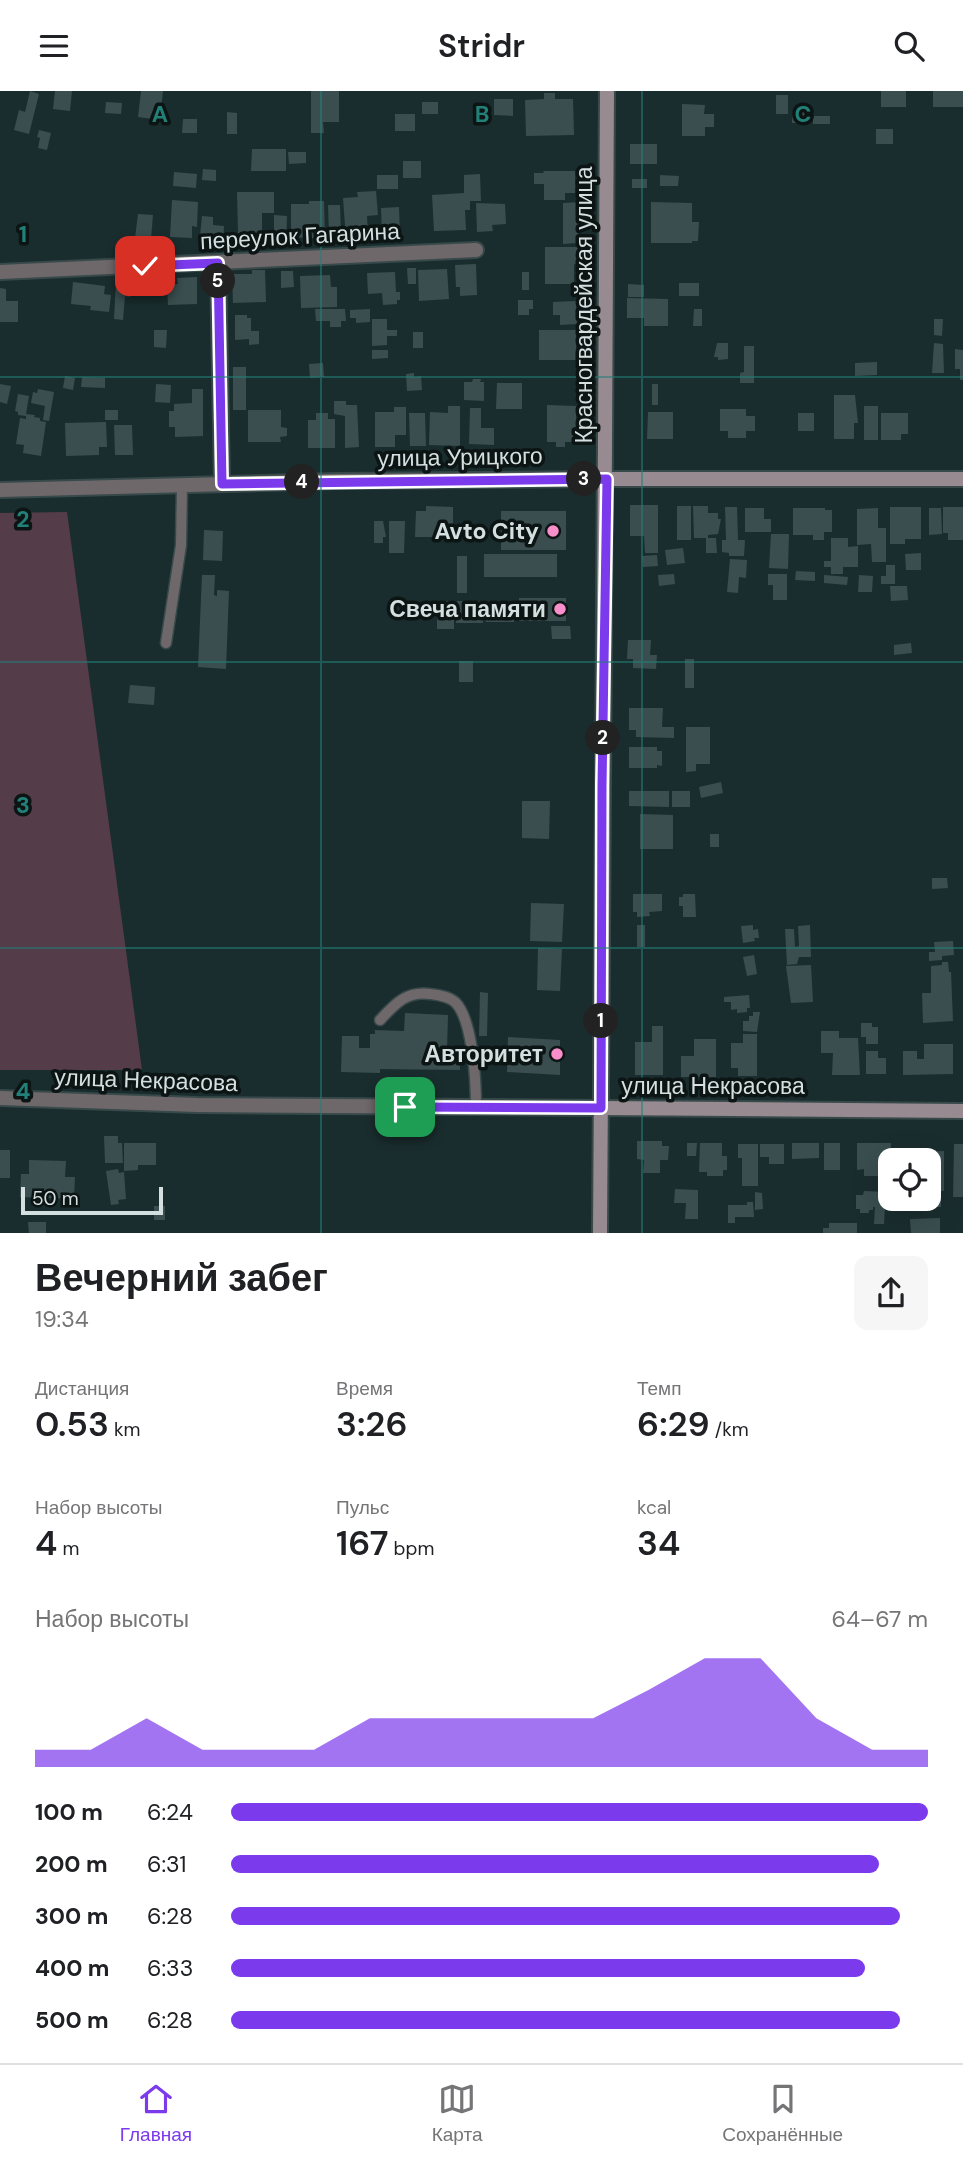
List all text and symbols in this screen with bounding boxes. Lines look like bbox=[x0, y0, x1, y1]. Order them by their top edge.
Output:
text: Stridr bbox=[438, 25, 525, 67]
icon: menu bbox=[35, 27, 73, 65]
icon: search bbox=[890, 27, 928, 65]
text: A bbox=[152, 99, 168, 129]
text: B bbox=[475, 99, 489, 129]
text: C bbox=[795, 99, 811, 129]
street label: Красногвардейская улица bbox=[569, 166, 599, 444]
street label: переулок Гагарина bbox=[199, 216, 401, 256]
text: 1 bbox=[19, 219, 27, 249]
pin bbox=[115, 236, 175, 296]
icon: check bbox=[126, 247, 164, 285]
pin: 5 bbox=[200, 263, 235, 299]
text: 5 bbox=[212, 268, 223, 293]
street label: улица Урицкого bbox=[377, 441, 543, 473]
pin: 3 bbox=[566, 461, 602, 497]
pin: 4 bbox=[284, 465, 320, 499]
text: 3 bbox=[578, 466, 589, 491]
text: 4 bbox=[295, 469, 308, 494]
text: 2 bbox=[16, 504, 30, 534]
place label: Avto City bbox=[434, 516, 539, 546]
marker: Avto City bbox=[545, 523, 561, 539]
place label: Свеча памяти bbox=[389, 594, 546, 624]
marker: Свеча памяти bbox=[552, 601, 568, 617]
pin: 2 bbox=[586, 721, 620, 755]
text: 2 bbox=[597, 725, 608, 750]
text: 3 bbox=[16, 790, 30, 820]
pin: 1 bbox=[584, 1003, 618, 1039]
text: 1 bbox=[597, 1008, 604, 1033]
place label: Авторитет bbox=[424, 1039, 543, 1069]
marker: Авторитет bbox=[549, 1046, 565, 1062]
street label: улица Некрасова bbox=[54, 1062, 239, 1098]
street label: улица Некрасова bbox=[621, 1071, 805, 1101]
text: 4 bbox=[16, 1076, 31, 1106]
pin bbox=[375, 1077, 435, 1137]
icon: arrive bbox=[386, 1088, 424, 1126]
map controls bbox=[878, 1148, 941, 1211]
button: locate bbox=[878, 1148, 941, 1211]
scale bar bbox=[21, 1185, 163, 1216]
text: 50 m bbox=[32, 1186, 79, 1211]
text: Вечерний забег bbox=[35, 1253, 328, 1303]
button: share bbox=[854, 1256, 928, 1330]
text: 19:34 bbox=[35, 1304, 89, 1334]
text: Дистанция bbox=[35, 1376, 129, 1401]
text: Время bbox=[336, 1376, 393, 1401]
text: Темп bbox=[637, 1376, 681, 1401]
text: 0.53 bbox=[35, 1401, 109, 1447]
text: 3:26 bbox=[336, 1401, 408, 1447]
text: 6:29 bbox=[637, 1401, 710, 1447]
text: km bbox=[109, 1417, 140, 1442]
text: /km bbox=[710, 1417, 749, 1442]
text: Набор высоты bbox=[35, 1495, 162, 1520]
text: Пульс bbox=[336, 1495, 389, 1520]
text: kcal bbox=[637, 1495, 671, 1520]
text: 4 bbox=[35, 1520, 57, 1566]
text: 167 bbox=[336, 1520, 389, 1566]
text: 34 bbox=[637, 1520, 680, 1566]
text: m bbox=[57, 1536, 79, 1561]
text: bpm bbox=[389, 1536, 434, 1561]
text: Набор высоты bbox=[35, 1604, 189, 1634]
text: 64–67 m bbox=[831, 1604, 928, 1634]
text: 100 m bbox=[35, 1797, 103, 1827]
text: 6:24 bbox=[147, 1797, 193, 1827]
text: 200 m bbox=[35, 1849, 108, 1879]
text: 6:31 bbox=[147, 1849, 186, 1879]
text: 300 m bbox=[35, 1901, 108, 1931]
text: 6:28 bbox=[147, 1901, 193, 1931]
text: 400 m bbox=[35, 1953, 109, 1983]
text: 6:33 bbox=[147, 1953, 193, 1983]
text: 500 m bbox=[35, 2005, 109, 2035]
text: 6:28 bbox=[147, 2005, 193, 2035]
tab: Главная bbox=[120, 2080, 192, 2147]
tab: Карта bbox=[432, 2080, 483, 2147]
tab: Сохранённые bbox=[722, 2080, 843, 2147]

